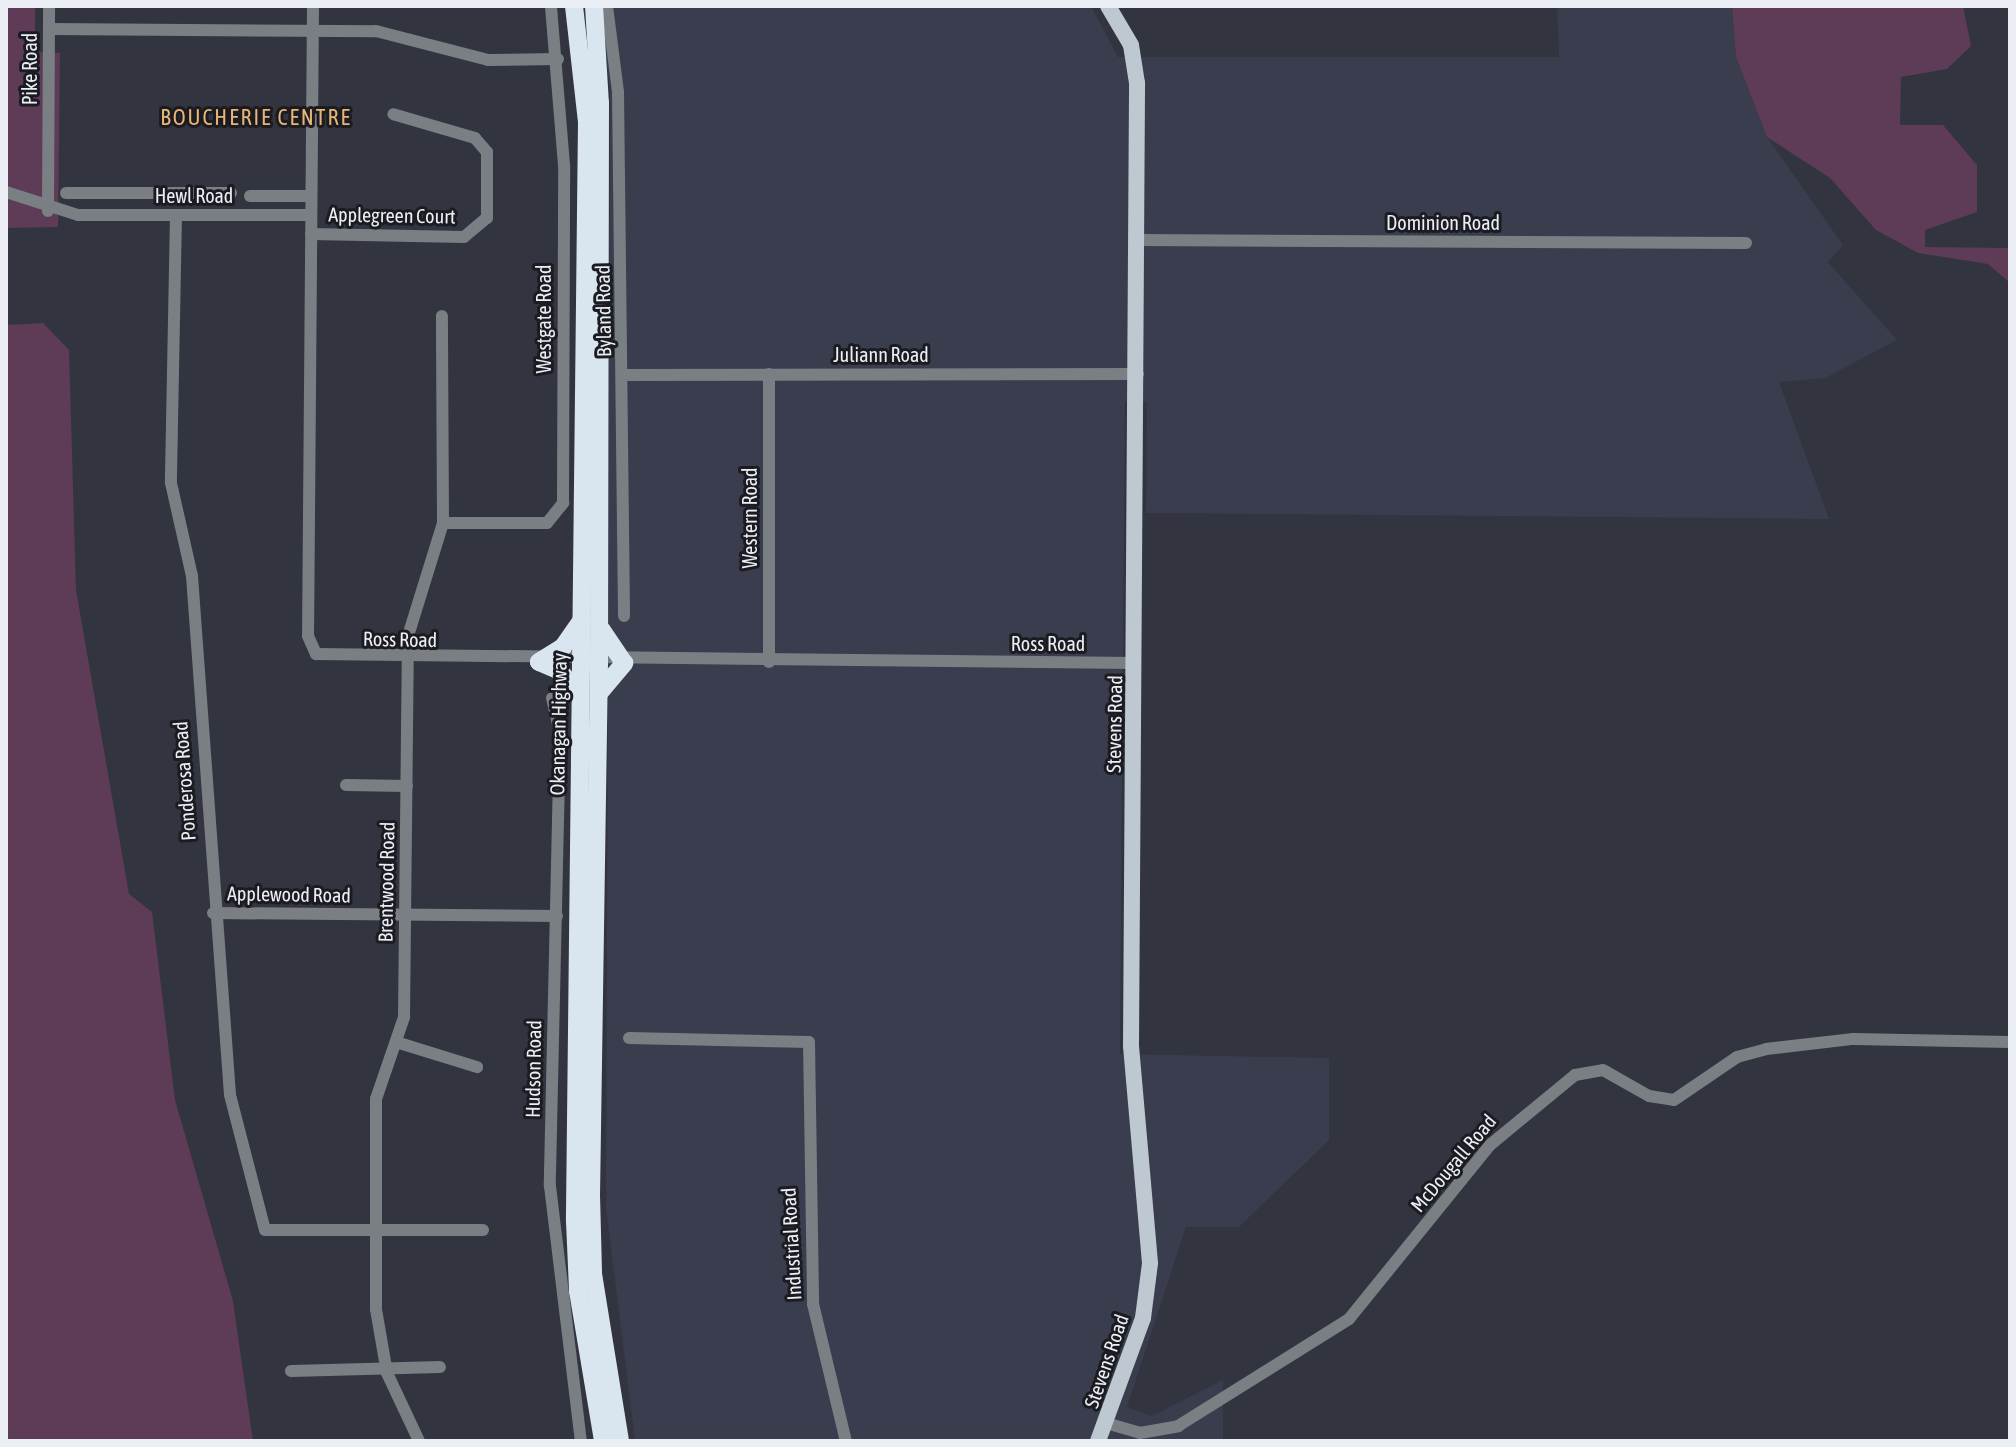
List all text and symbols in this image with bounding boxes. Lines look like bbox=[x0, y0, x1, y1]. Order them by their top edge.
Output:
street label: Pike Road bbox=[17, 33, 41, 105]
district label: BOUCHERIE CENTRE bbox=[160, 105, 352, 131]
street label: Hewl Road bbox=[155, 183, 233, 207]
street label: Applegreen Court bbox=[328, 202, 456, 228]
street label: Dominion Road bbox=[1386, 210, 1500, 234]
street label: Westgate Road bbox=[531, 265, 555, 373]
street label: Byland Road bbox=[590, 265, 616, 357]
street label: Juliann Road bbox=[833, 342, 929, 366]
street label: Western Road bbox=[737, 467, 761, 569]
street label: Ross Road bbox=[363, 626, 437, 652]
street label: Ross Road bbox=[1011, 631, 1085, 655]
street label: Okanagan Highway bbox=[545, 653, 571, 795]
street label: Stevens Road bbox=[1101, 675, 1127, 773]
street label: Ponderosa Road bbox=[168, 720, 200, 842]
street label: Brentwood Road bbox=[373, 821, 399, 943]
street label: Applewood Road bbox=[227, 881, 351, 907]
street label: Hudson Road bbox=[520, 1020, 546, 1118]
street label: McDougall Road bbox=[1405, 1109, 1501, 1217]
street label: Industrial Road bbox=[776, 1187, 806, 1301]
street label: Stevens Road bbox=[1079, 1311, 1133, 1411]

